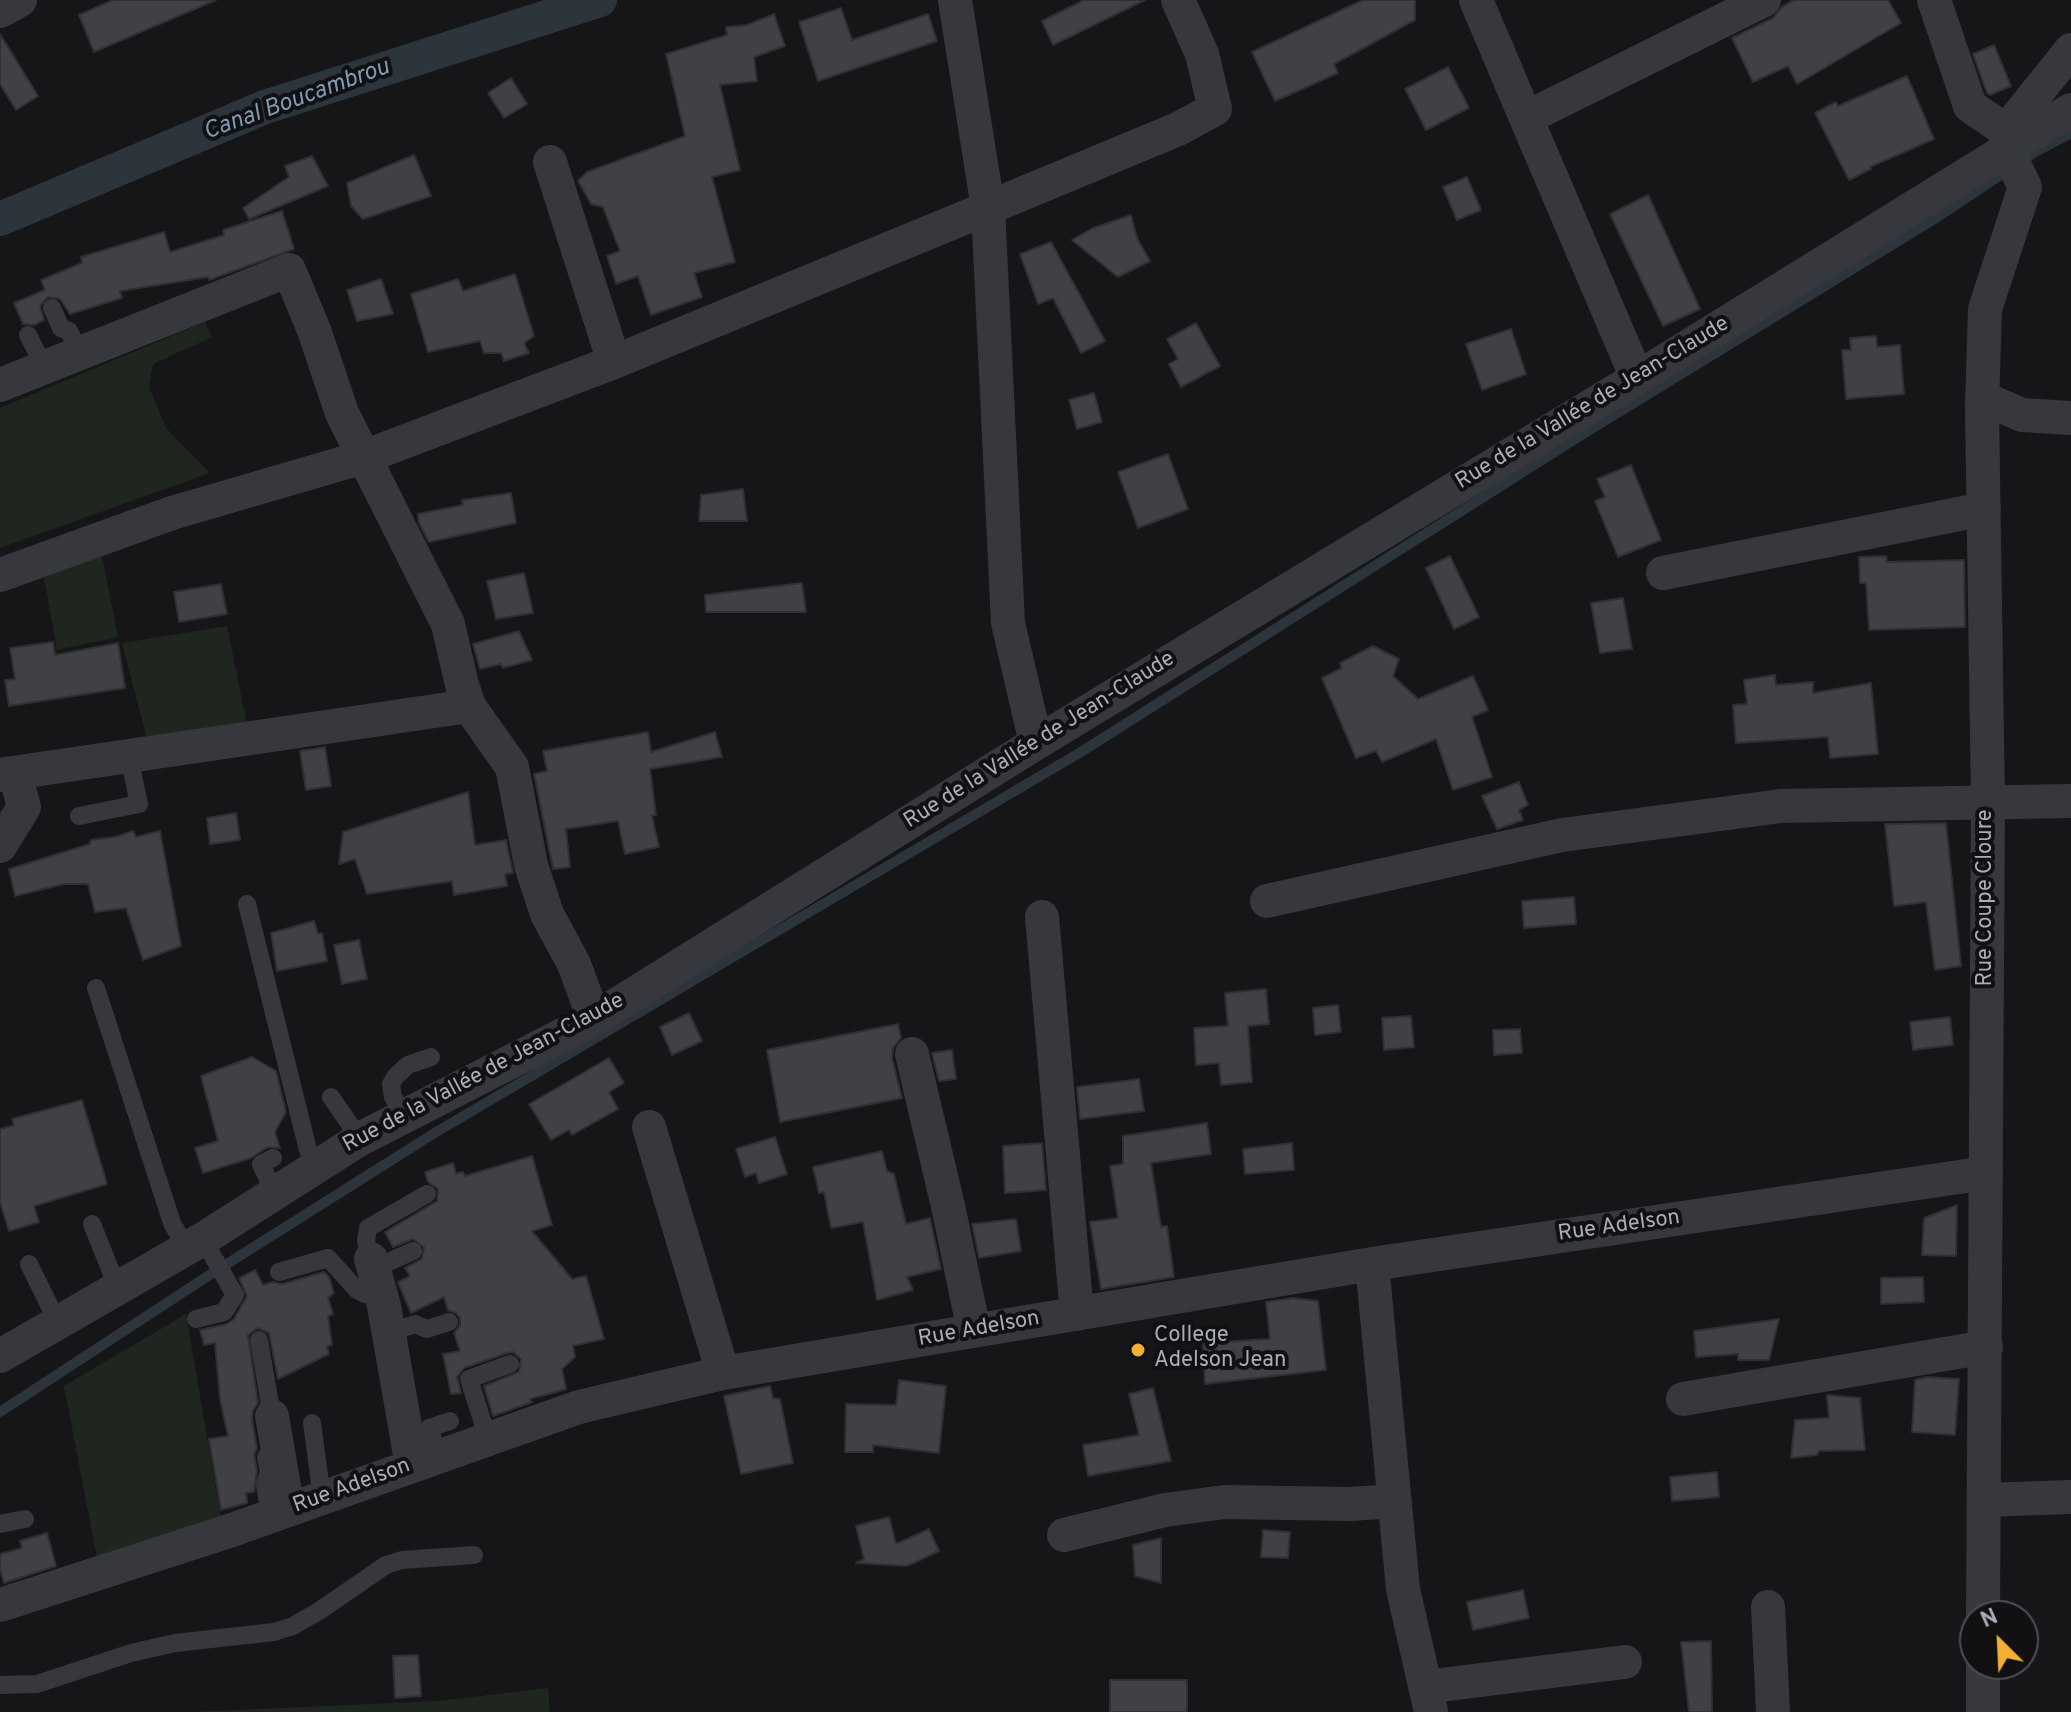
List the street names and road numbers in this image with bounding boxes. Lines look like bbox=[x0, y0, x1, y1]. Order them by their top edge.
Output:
street label: Rue de la Vallée de Jean-Claude bbox=[1451, 312, 1735, 496]
street label: Rue de la Vallée de Jean-Claude bbox=[900, 647, 1180, 835]
street label: Rue Coupe Cloure bbox=[1974, 809, 2000, 987]
street label: Rue de la Vallée de Jean-Claude bbox=[339, 989, 629, 1159]
street label: Rue Adelson bbox=[1556, 1205, 1682, 1249]
street label: Rue Adelson bbox=[916, 1306, 1042, 1354]
street label: Rue Adelson bbox=[290, 1454, 414, 1520]

